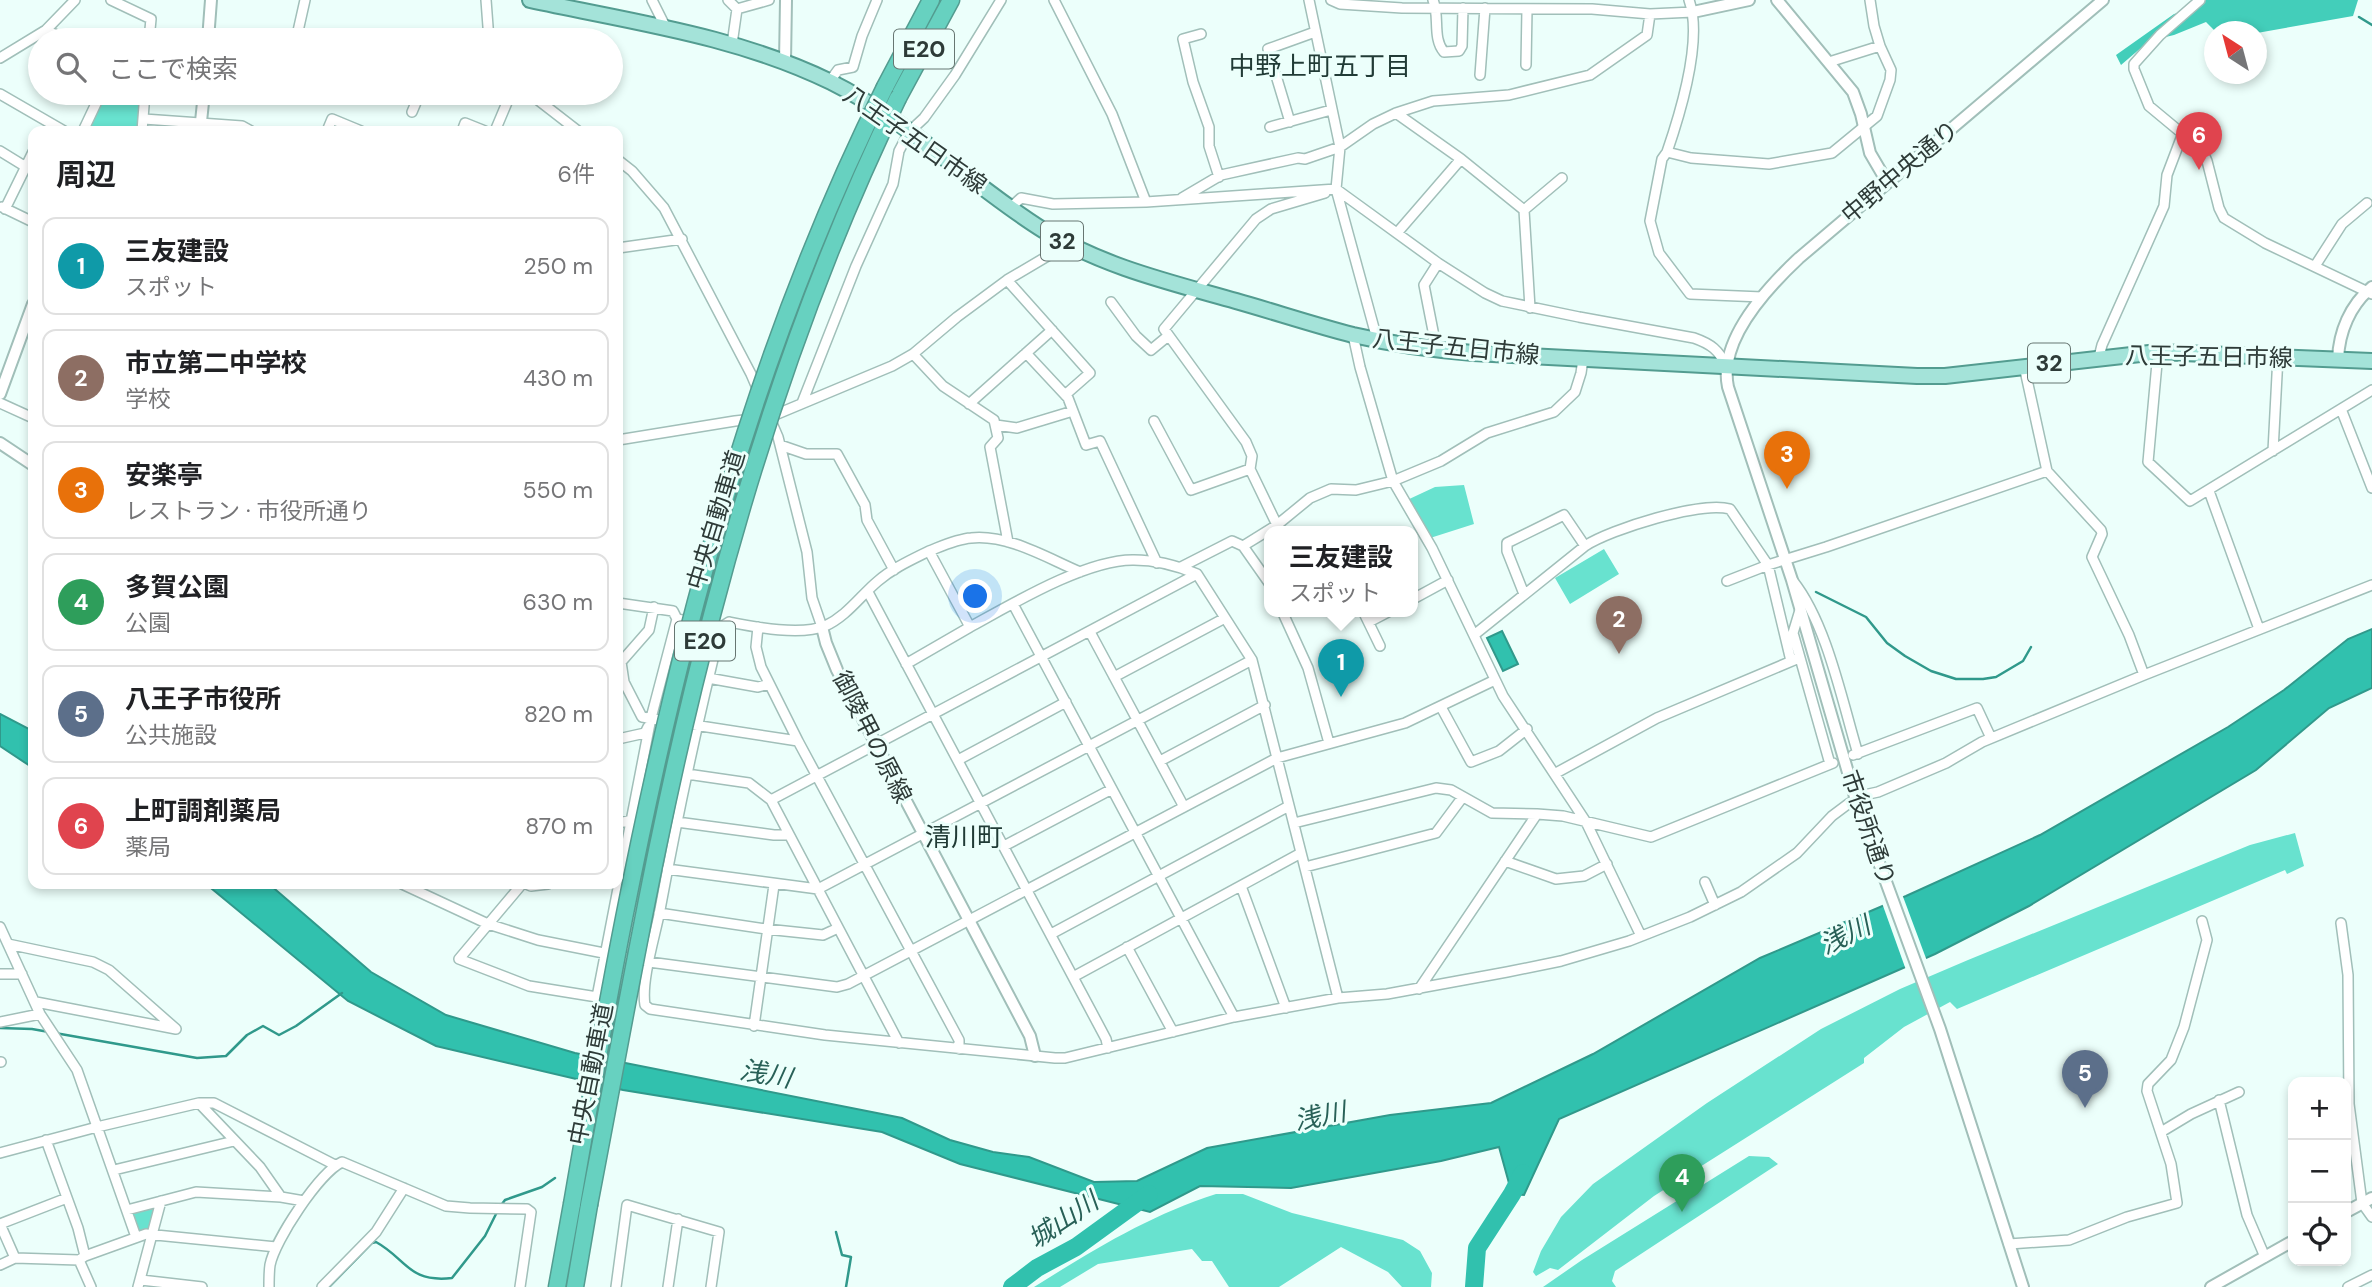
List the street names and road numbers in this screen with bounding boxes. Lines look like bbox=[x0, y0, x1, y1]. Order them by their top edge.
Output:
road number: E20 bbox=[894, 30, 954, 68]
street label: 八王子五日市線 bbox=[838, 79, 993, 200]
street label: 中野中央通り bbox=[1835, 113, 1965, 230]
road number: 32 bbox=[1041, 222, 1083, 260]
street label: 八王子五日市線 bbox=[1371, 322, 1541, 371]
street label: 八王子五日市線 bbox=[2125, 340, 2293, 373]
road number: 32 bbox=[2028, 344, 2070, 382]
street label: 中央自動車道 bbox=[680, 446, 751, 593]
road number: E20 bbox=[675, 622, 735, 660]
street label: 御陵甲の原線 bbox=[826, 666, 919, 808]
street label: 市役所通り bbox=[1834, 766, 1903, 890]
street label: 中央自動車道 bbox=[562, 1000, 619, 1148]

